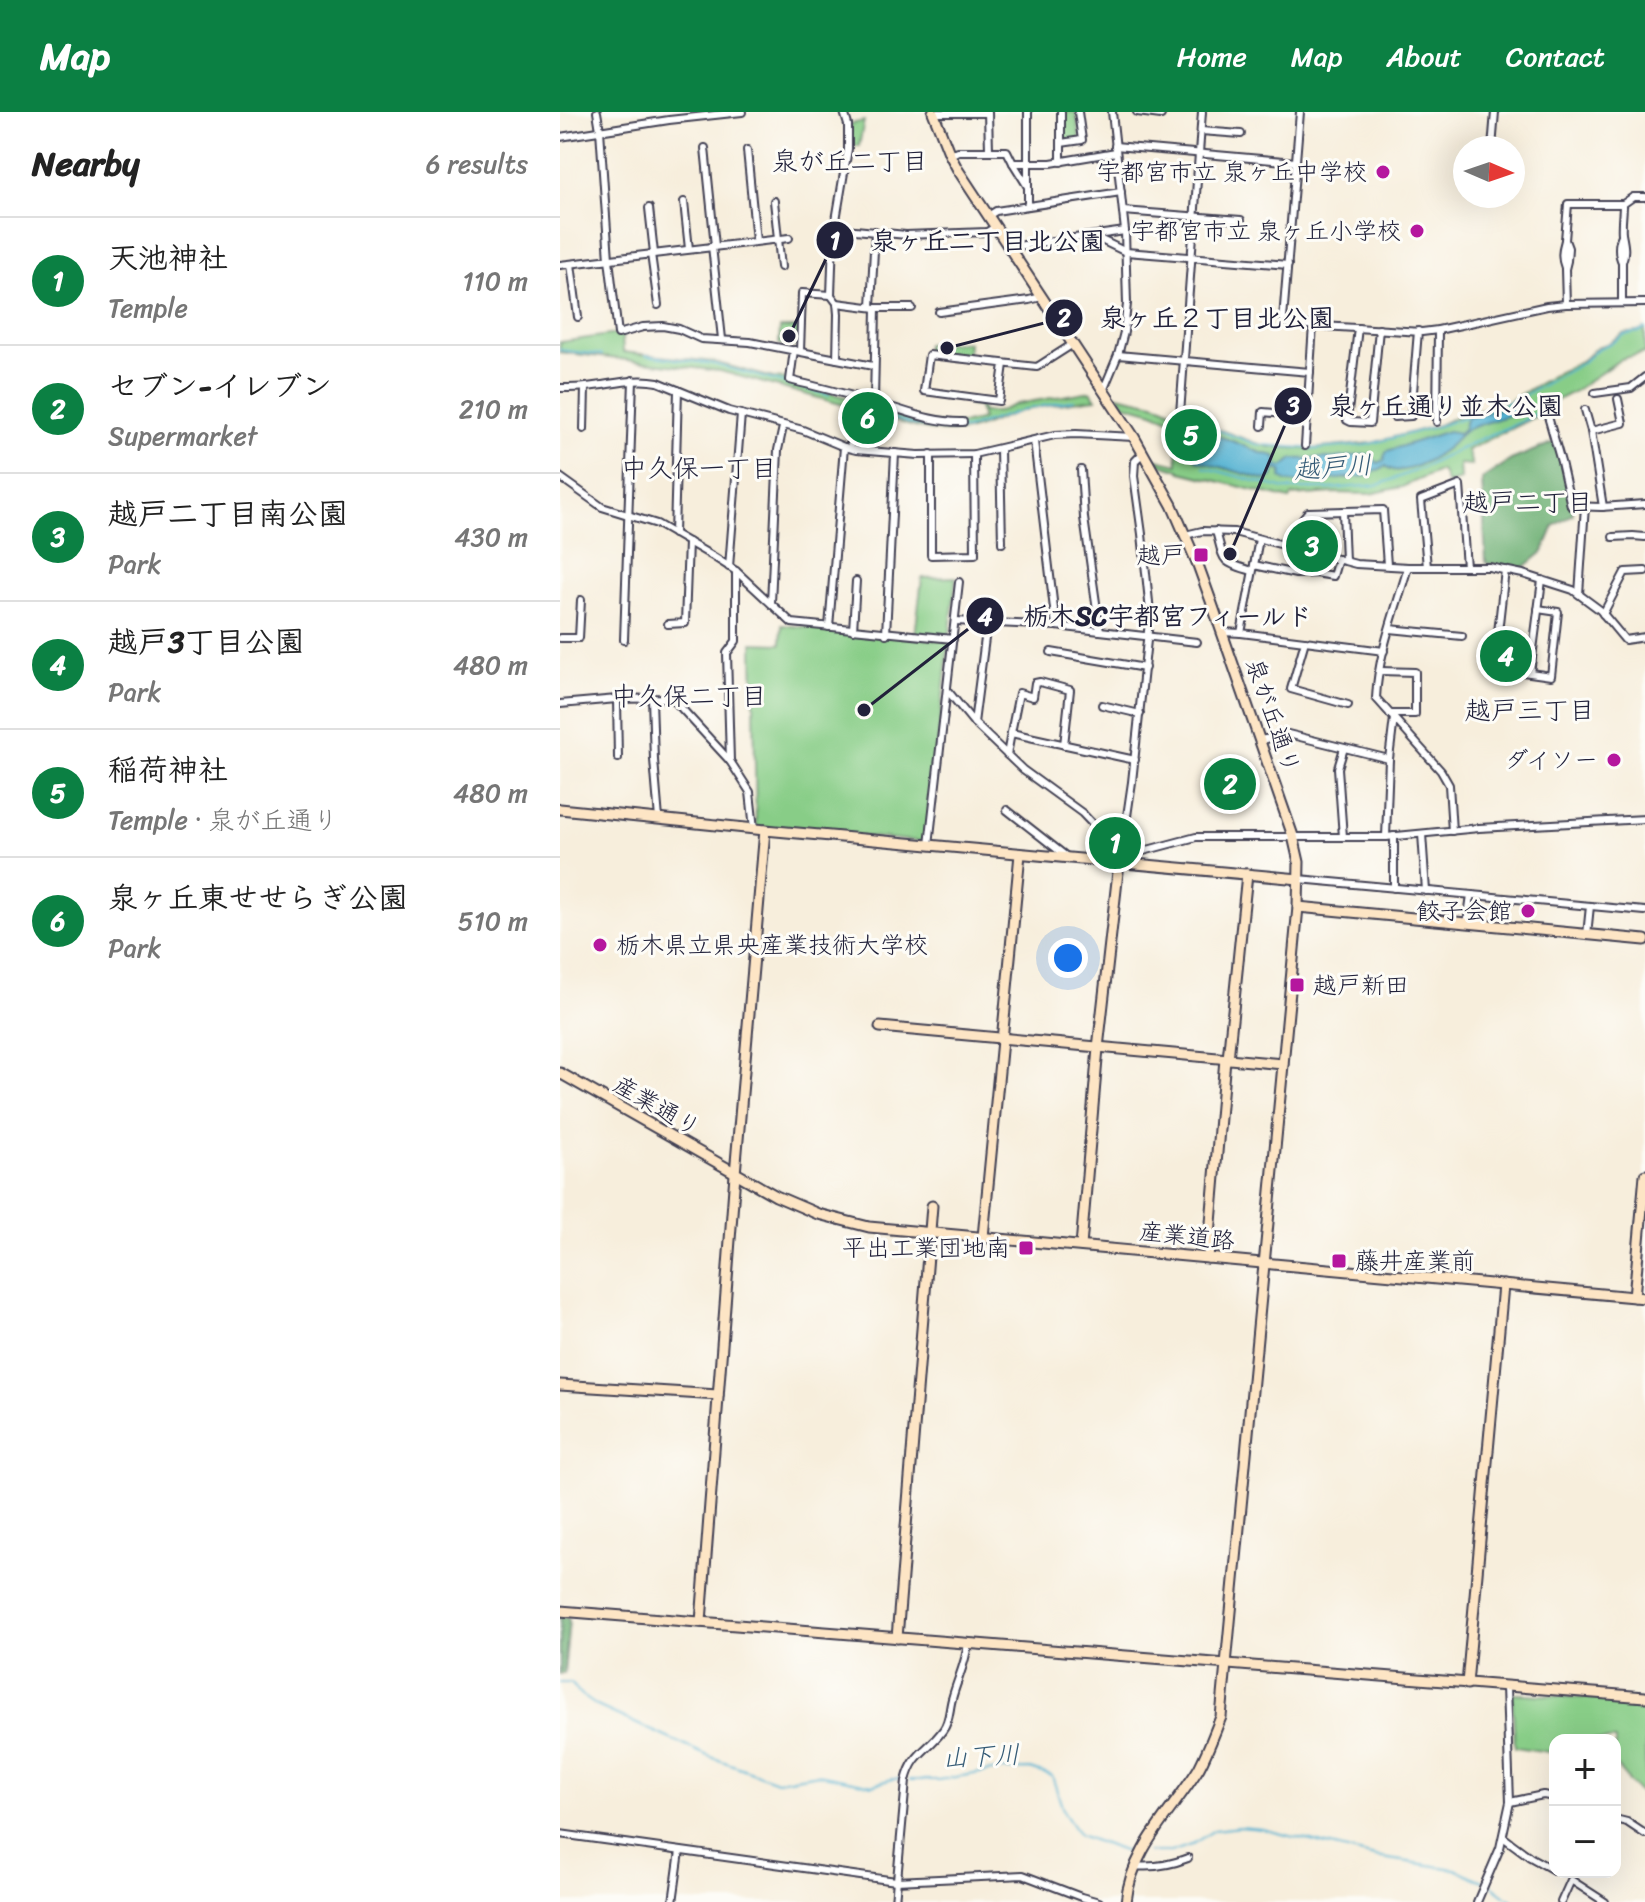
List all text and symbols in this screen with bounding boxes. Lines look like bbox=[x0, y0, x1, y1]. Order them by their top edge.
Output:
text: Map bbox=[40, 23, 110, 90]
text: Home bbox=[1177, 32, 1247, 81]
text: Map bbox=[1291, 32, 1342, 81]
text: About bbox=[1386, 32, 1462, 81]
text: Contact bbox=[1506, 32, 1605, 81]
text: Nearby bbox=[32, 134, 140, 194]
north arrow bbox=[1453, 136, 1525, 208]
district label: 泉が丘二丁目 bbox=[772, 138, 928, 184]
text: 6 results bbox=[426, 141, 528, 187]
place label: 宇都宮市立 泉ヶ丘中学校 bbox=[1097, 151, 1367, 193]
marker: 宇都宮市立 泉ヶ丘中学校 bbox=[1374, 163, 1392, 181]
place label: 宇都宮市立 泉ヶ丘小学校 bbox=[1131, 210, 1401, 252]
callout: 泉ヶ丘二丁目北公園 bbox=[815, 215, 1121, 265]
text: 泉ヶ丘二丁目北公園 bbox=[871, 218, 1105, 264]
text: 1 bbox=[830, 220, 840, 262]
marker: 宇都宮市立 泉ヶ丘小学校 bbox=[1408, 222, 1426, 240]
text: 天池神社 bbox=[108, 231, 228, 285]
text: 1 bbox=[52, 258, 64, 304]
text: 110 m bbox=[463, 258, 528, 304]
text: Temple bbox=[108, 285, 188, 331]
callout: 泉ヶ丘２丁目北公園 bbox=[1044, 293, 1350, 343]
text: 泉ヶ丘２丁目北公園 bbox=[1100, 295, 1334, 341]
text: 2 bbox=[1056, 297, 1071, 339]
text: セブン-イレブン bbox=[108, 359, 332, 413]
callout: 泉ヶ丘通り並木公園 bbox=[1273, 381, 1579, 431]
text: 泉ヶ丘通り並木公園 bbox=[1329, 383, 1563, 429]
text: 3 bbox=[1285, 385, 1300, 427]
text: 2 bbox=[50, 386, 66, 432]
text: 210 m bbox=[459, 386, 528, 432]
pin: 6 bbox=[842, 388, 894, 448]
pin: 5 bbox=[1165, 405, 1217, 465]
text: Supermarket bbox=[108, 413, 257, 459]
water label: 越戸川 bbox=[1291, 441, 1374, 493]
district label: 中久保一丁目 bbox=[621, 445, 777, 491]
district label: 越戸二丁目 bbox=[1463, 479, 1593, 525]
text: 越戸二丁目南公園 bbox=[108, 487, 348, 541]
text: 3 bbox=[51, 514, 65, 560]
text: 430 m bbox=[454, 514, 528, 560]
pin: 3 bbox=[1286, 516, 1338, 576]
place label: 越戸 bbox=[1137, 534, 1185, 576]
text: Park bbox=[108, 541, 161, 587]
marker: 越戸 bbox=[1192, 546, 1210, 564]
callout: 栃木SC宇都宮フィールド bbox=[965, 591, 1330, 641]
text: 栃木SC宇都宮フィールド bbox=[1023, 593, 1313, 639]
text: 4 bbox=[978, 596, 993, 638]
text: 越戸3丁目公園 bbox=[108, 615, 304, 669]
pin: 4 bbox=[1480, 626, 1532, 686]
text: 4 bbox=[50, 642, 66, 688]
text: 480 m bbox=[453, 642, 528, 688]
street label: 泉が丘通り bbox=[1234, 652, 1312, 780]
text: Park bbox=[108, 669, 161, 715]
district label: 中久保二丁目 bbox=[611, 673, 767, 719]
district label: 越戸三丁目 bbox=[1465, 687, 1595, 733]
place label: ダイソー bbox=[1504, 739, 1598, 781]
text: 稲荷神社 bbox=[108, 743, 228, 797]
marker: ダイソー bbox=[1605, 751, 1623, 769]
pin: 2 bbox=[1204, 754, 1256, 814]
text: 5 bbox=[50, 770, 66, 816]
text: 480 m bbox=[453, 770, 528, 816]
text: Temple · 泉が丘通り bbox=[108, 797, 338, 843]
pin: 1 bbox=[1089, 813, 1141, 873]
text: 泉ヶ丘東せせらぎ公園 bbox=[108, 871, 408, 925]
place label: 餃子会館 bbox=[1416, 890, 1512, 932]
text: 6 bbox=[51, 898, 65, 944]
text: 510 m bbox=[458, 898, 528, 944]
marker: 餃子会館 bbox=[1519, 902, 1537, 920]
place label: 栃木県立県央産業技術大学校 bbox=[616, 924, 928, 966]
text: Park bbox=[108, 925, 161, 971]
marker: 栃木県立県央産業技術大学校 bbox=[591, 936, 609, 954]
your location bbox=[1048, 938, 1088, 978]
place label: 越戸新田 bbox=[1313, 964, 1409, 1006]
marker: 越戸新田 bbox=[1288, 976, 1306, 994]
street label: 産業通り bbox=[605, 1064, 709, 1148]
street label: 産業道路 bbox=[1137, 1210, 1237, 1262]
place label: 平出工業団地南 bbox=[842, 1227, 1010, 1269]
marker: 平出工業団地南 bbox=[1017, 1239, 1035, 1257]
place label: 藤井産業前 bbox=[1355, 1240, 1475, 1282]
marker: 藤井産業前 bbox=[1330, 1252, 1348, 1270]
water label: 山下川 bbox=[941, 1731, 1021, 1781]
map controls bbox=[1549, 1734, 1621, 1878]
button: + bbox=[1549, 1734, 1621, 1806]
button: − bbox=[1549, 1806, 1621, 1878]

